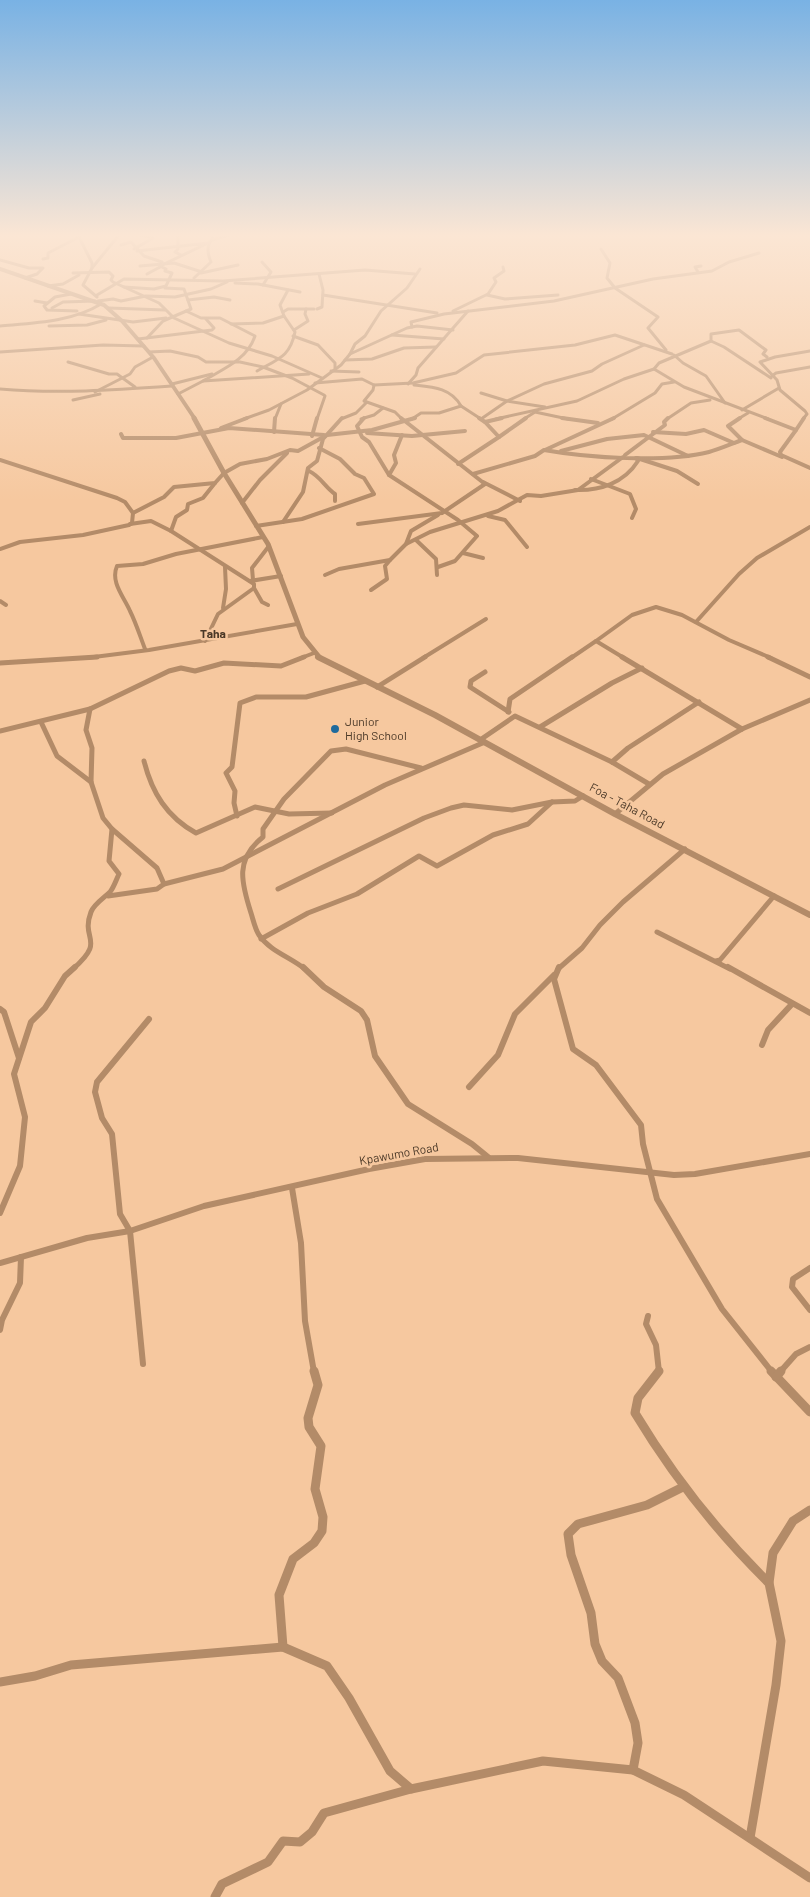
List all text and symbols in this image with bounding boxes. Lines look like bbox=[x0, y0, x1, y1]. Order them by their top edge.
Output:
district label: Taha bbox=[200, 626, 226, 640]
place label: Junior High School bbox=[345, 714, 407, 742]
marker: Junior High School bbox=[329, 723, 341, 735]
street label: Foa - Taha Road bbox=[588, 779, 667, 831]
street label: Kpawumo Road bbox=[358, 1139, 440, 1167]

